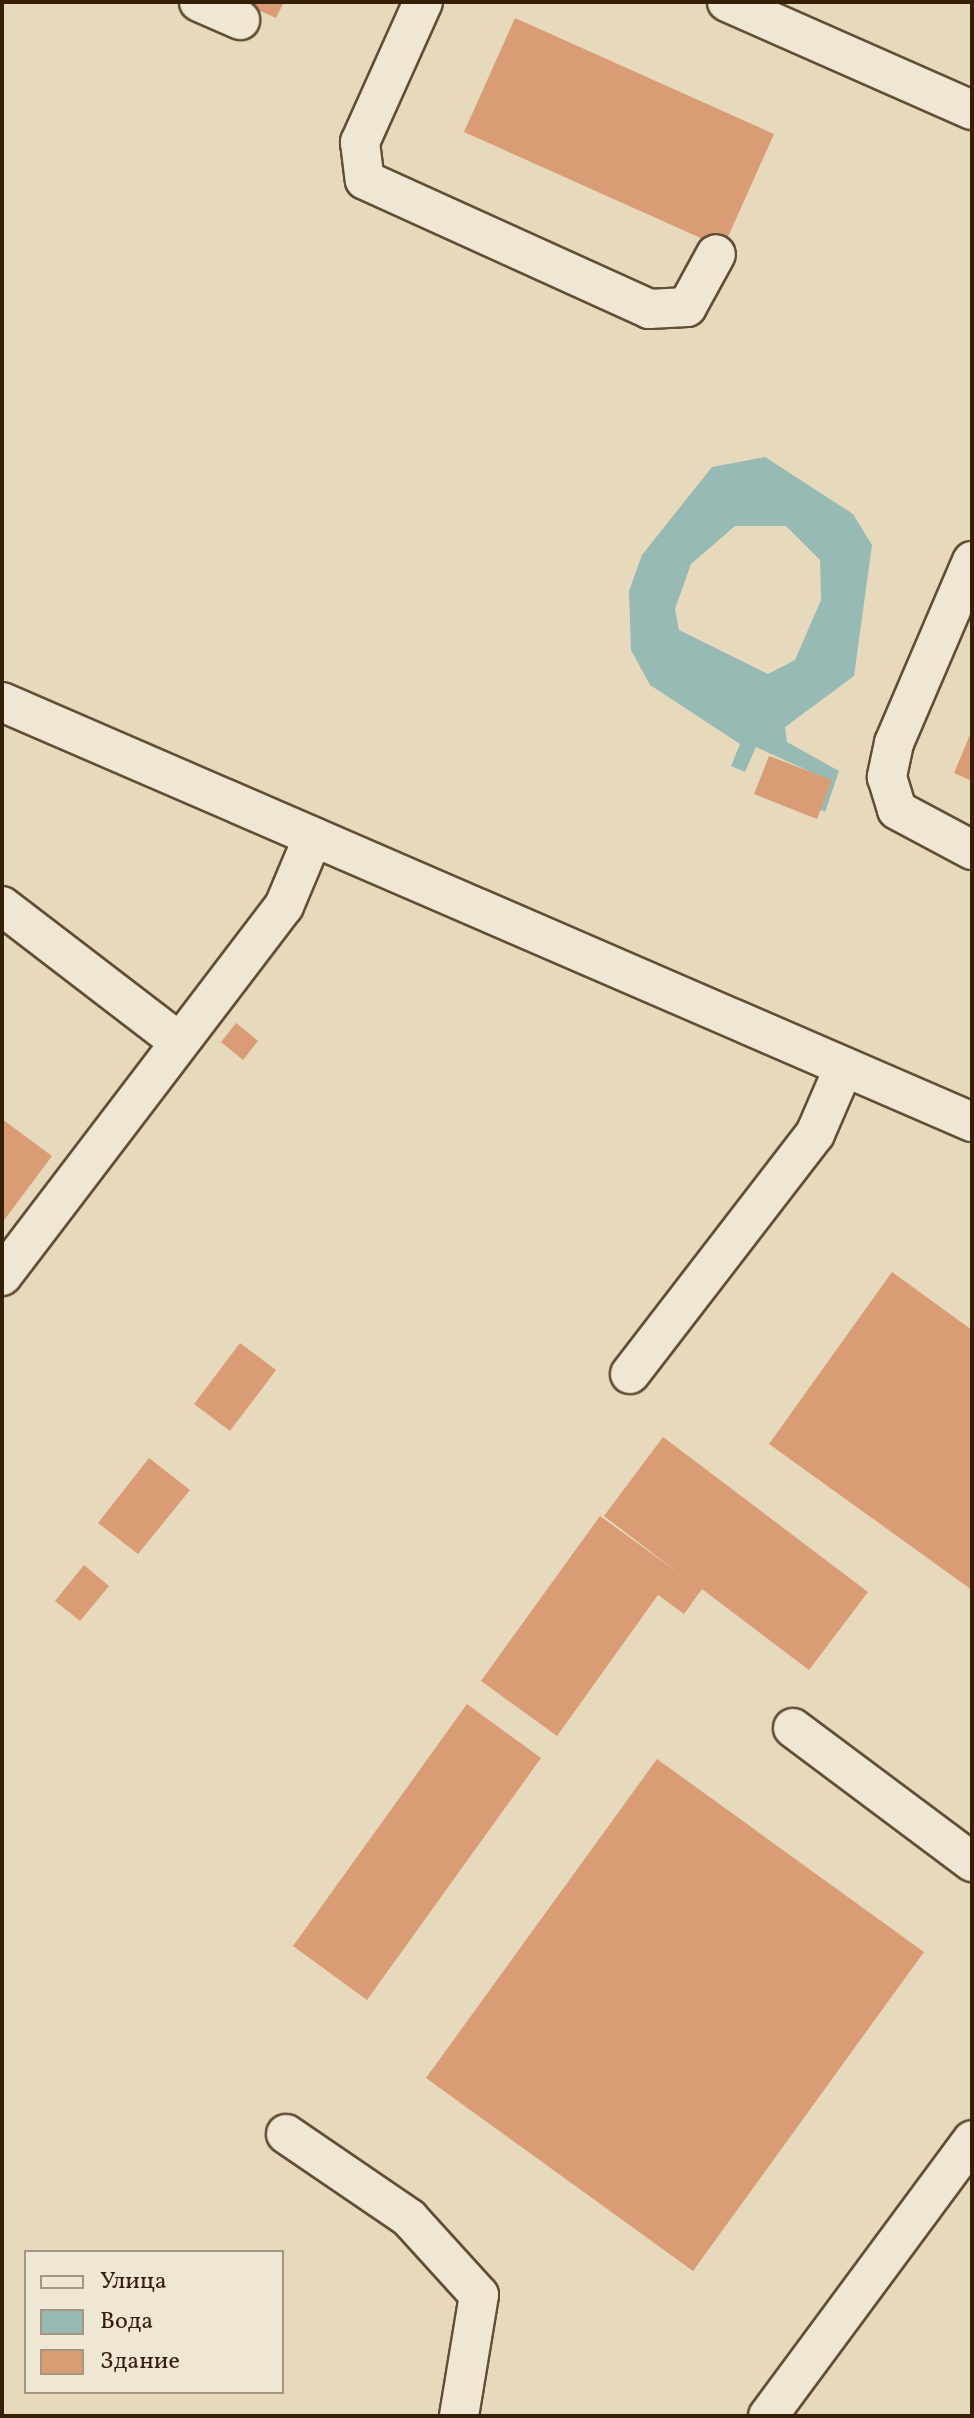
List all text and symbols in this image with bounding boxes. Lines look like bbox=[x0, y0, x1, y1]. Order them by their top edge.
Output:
legend bbox=[24, 2250, 284, 2394]
text: Улица bbox=[100, 2265, 167, 2299]
text: Вода bbox=[100, 2305, 153, 2339]
text: Здание bbox=[100, 2345, 180, 2379]

